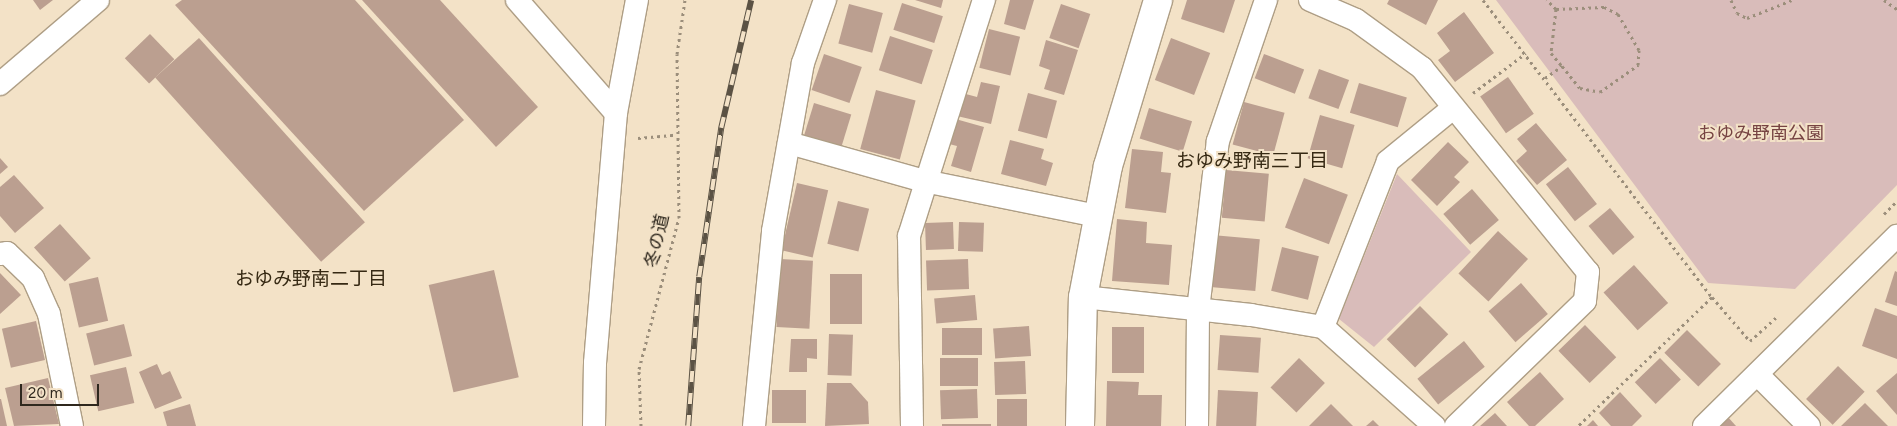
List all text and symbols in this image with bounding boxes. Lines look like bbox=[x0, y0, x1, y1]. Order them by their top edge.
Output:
park label: おゆみ野南公園 bbox=[1698, 122, 1824, 144]
district label: おゆみ野南三丁目 bbox=[1176, 150, 1328, 172]
street label: 冬の道 bbox=[640, 212, 674, 270]
district label: おゆみ野南二丁目 bbox=[235, 268, 387, 290]
scale bar bbox=[22, 374, 101, 406]
text: 20 m bbox=[28, 384, 62, 402]

